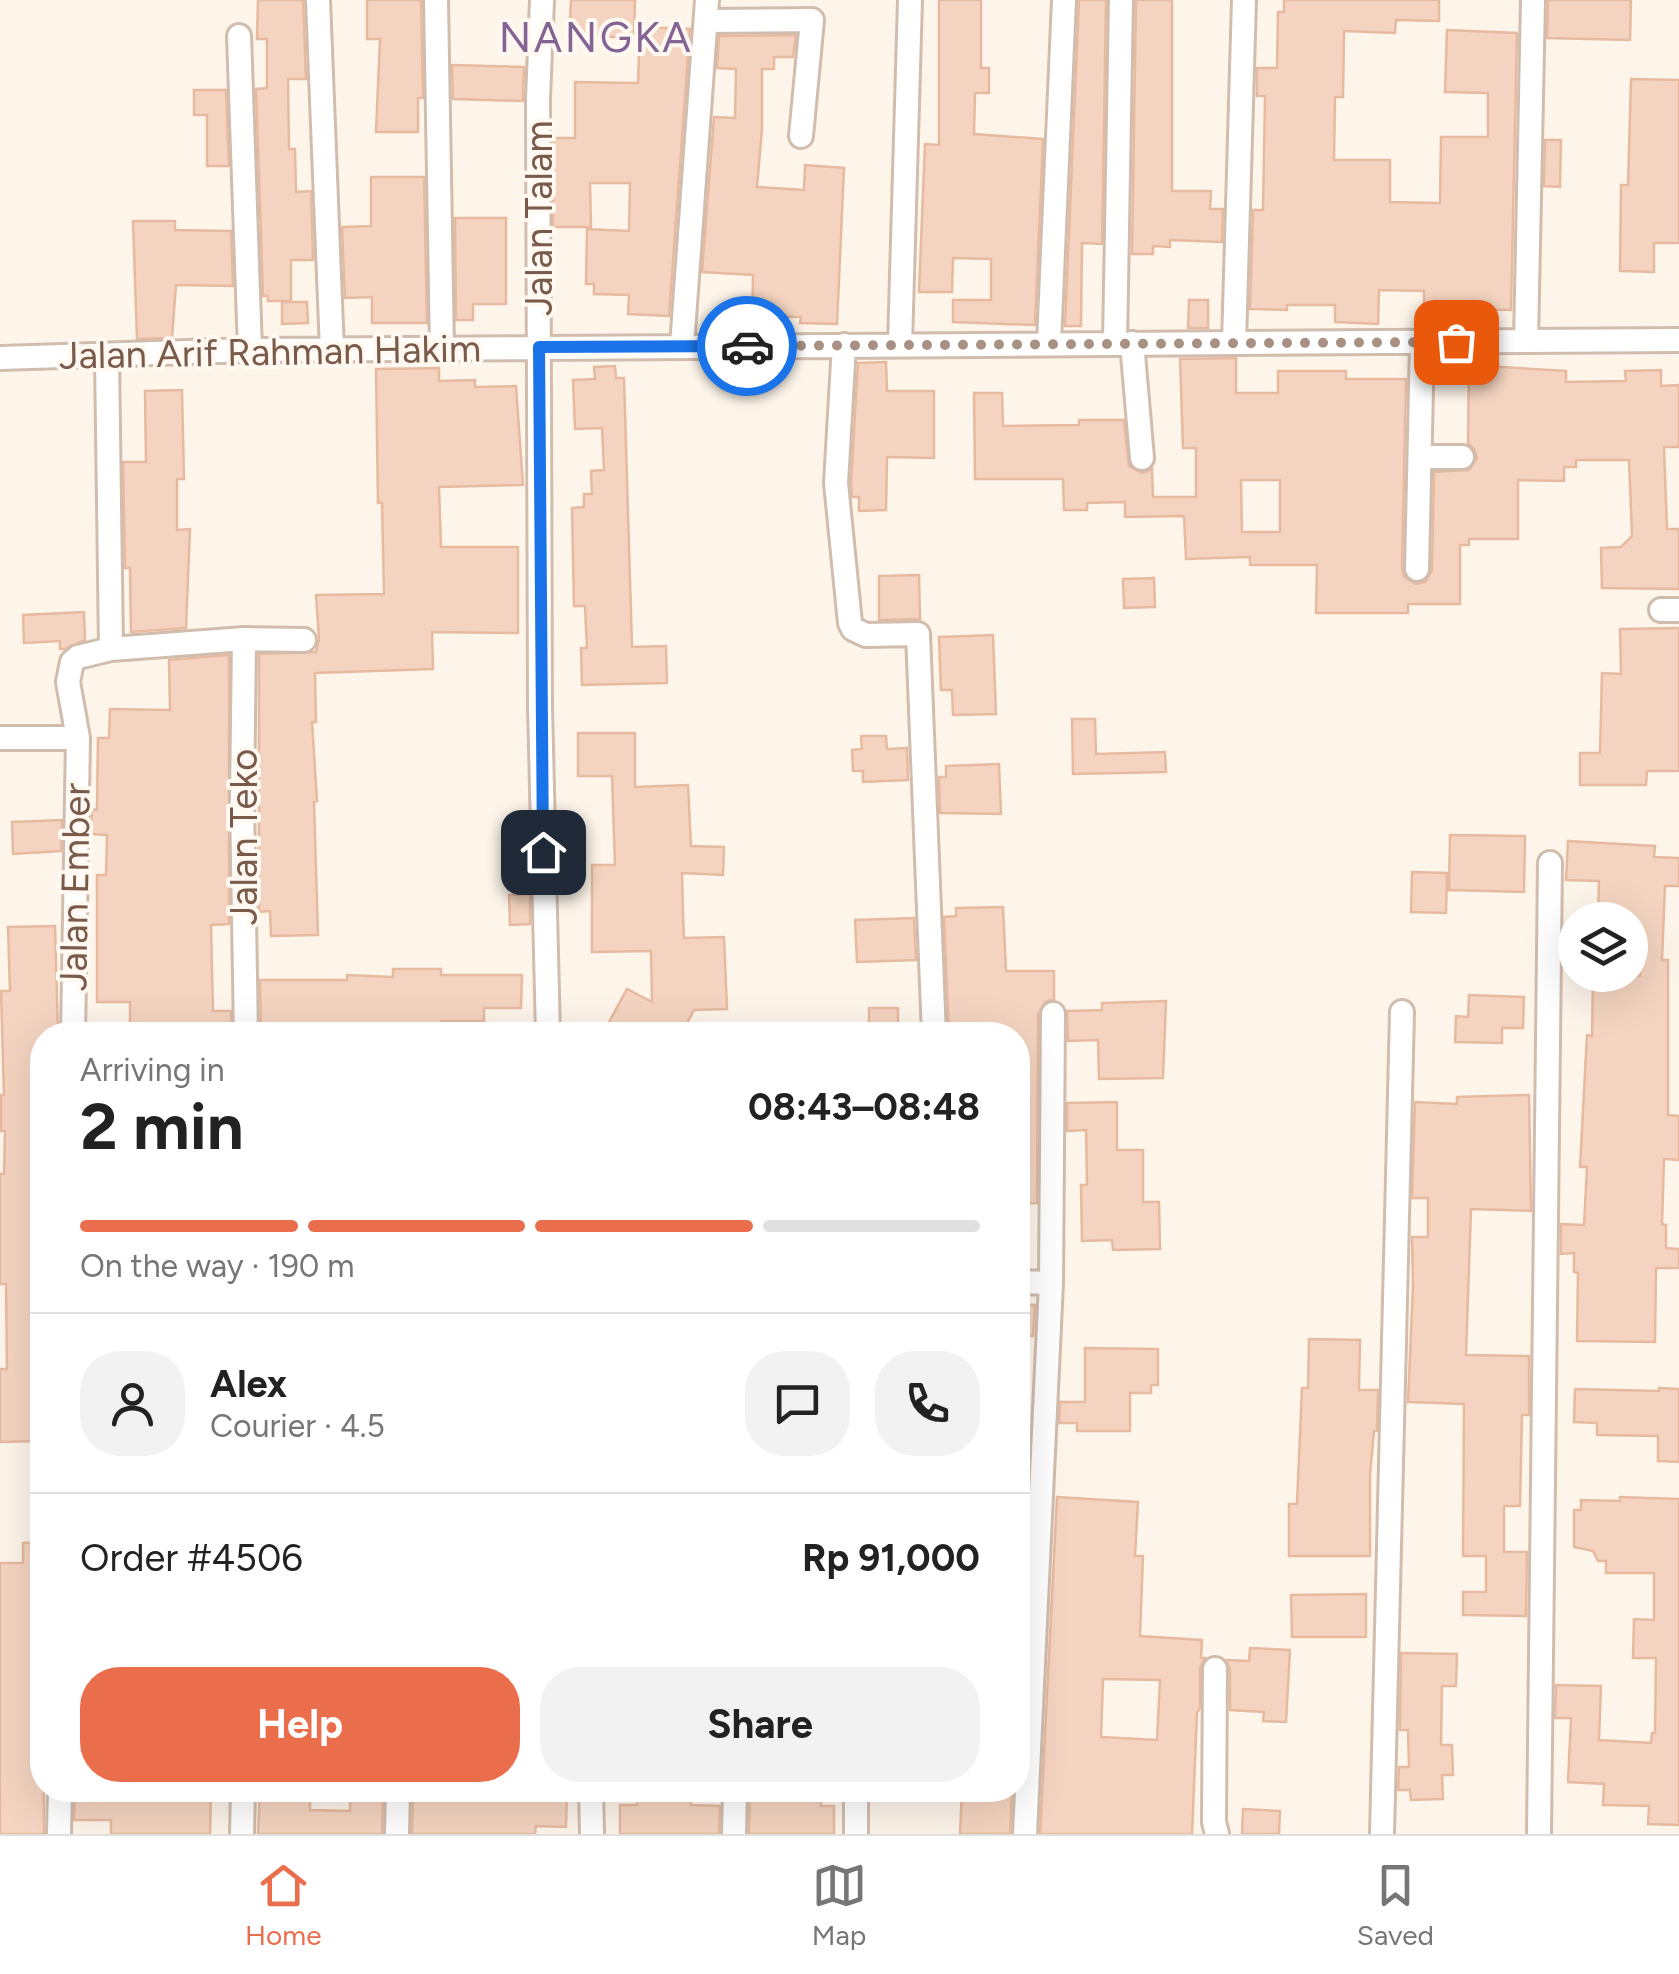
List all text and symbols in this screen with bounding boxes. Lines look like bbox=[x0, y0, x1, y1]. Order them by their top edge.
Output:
district label: NANGKA bbox=[499, 12, 693, 63]
street label: Jalan Talam bbox=[516, 120, 562, 316]
courier bbox=[697, 296, 797, 396]
pin bbox=[1414, 300, 1499, 385]
icon: bag bbox=[1429, 315, 1484, 370]
icon: car bbox=[720, 319, 775, 374]
street label: Jalan Arif Rahman Hakim bbox=[58, 325, 482, 379]
street label: Jalan Teko bbox=[221, 749, 267, 925]
street label: Jalan Ember bbox=[50, 782, 100, 991]
pin bbox=[501, 810, 586, 895]
icon: home bbox=[516, 825, 571, 880]
map controls bbox=[1558, 902, 1648, 992]
button: layers bbox=[1558, 902, 1648, 992]
text: Arriving in bbox=[80, 1051, 225, 1089]
text: 08:43–08:48 bbox=[748, 1084, 980, 1130]
text: 2 min bbox=[80, 1087, 244, 1165]
text: On the way · 190 m bbox=[80, 1247, 354, 1285]
button: person bbox=[80, 1351, 185, 1456]
button: chat bbox=[745, 1351, 850, 1456]
button: phone bbox=[875, 1351, 980, 1456]
text: Alex bbox=[210, 1361, 287, 1407]
text: Courier · 4.5 bbox=[210, 1407, 385, 1445]
text: Order #4506 bbox=[80, 1535, 303, 1581]
text: Rp 91,000 bbox=[802, 1535, 980, 1581]
button: Help bbox=[80, 1667, 520, 1782]
button: Share bbox=[540, 1667, 980, 1782]
tab: Home bbox=[245, 1858, 321, 1952]
tab: Map bbox=[812, 1858, 867, 1952]
tab: Saved bbox=[1357, 1858, 1434, 1952]

